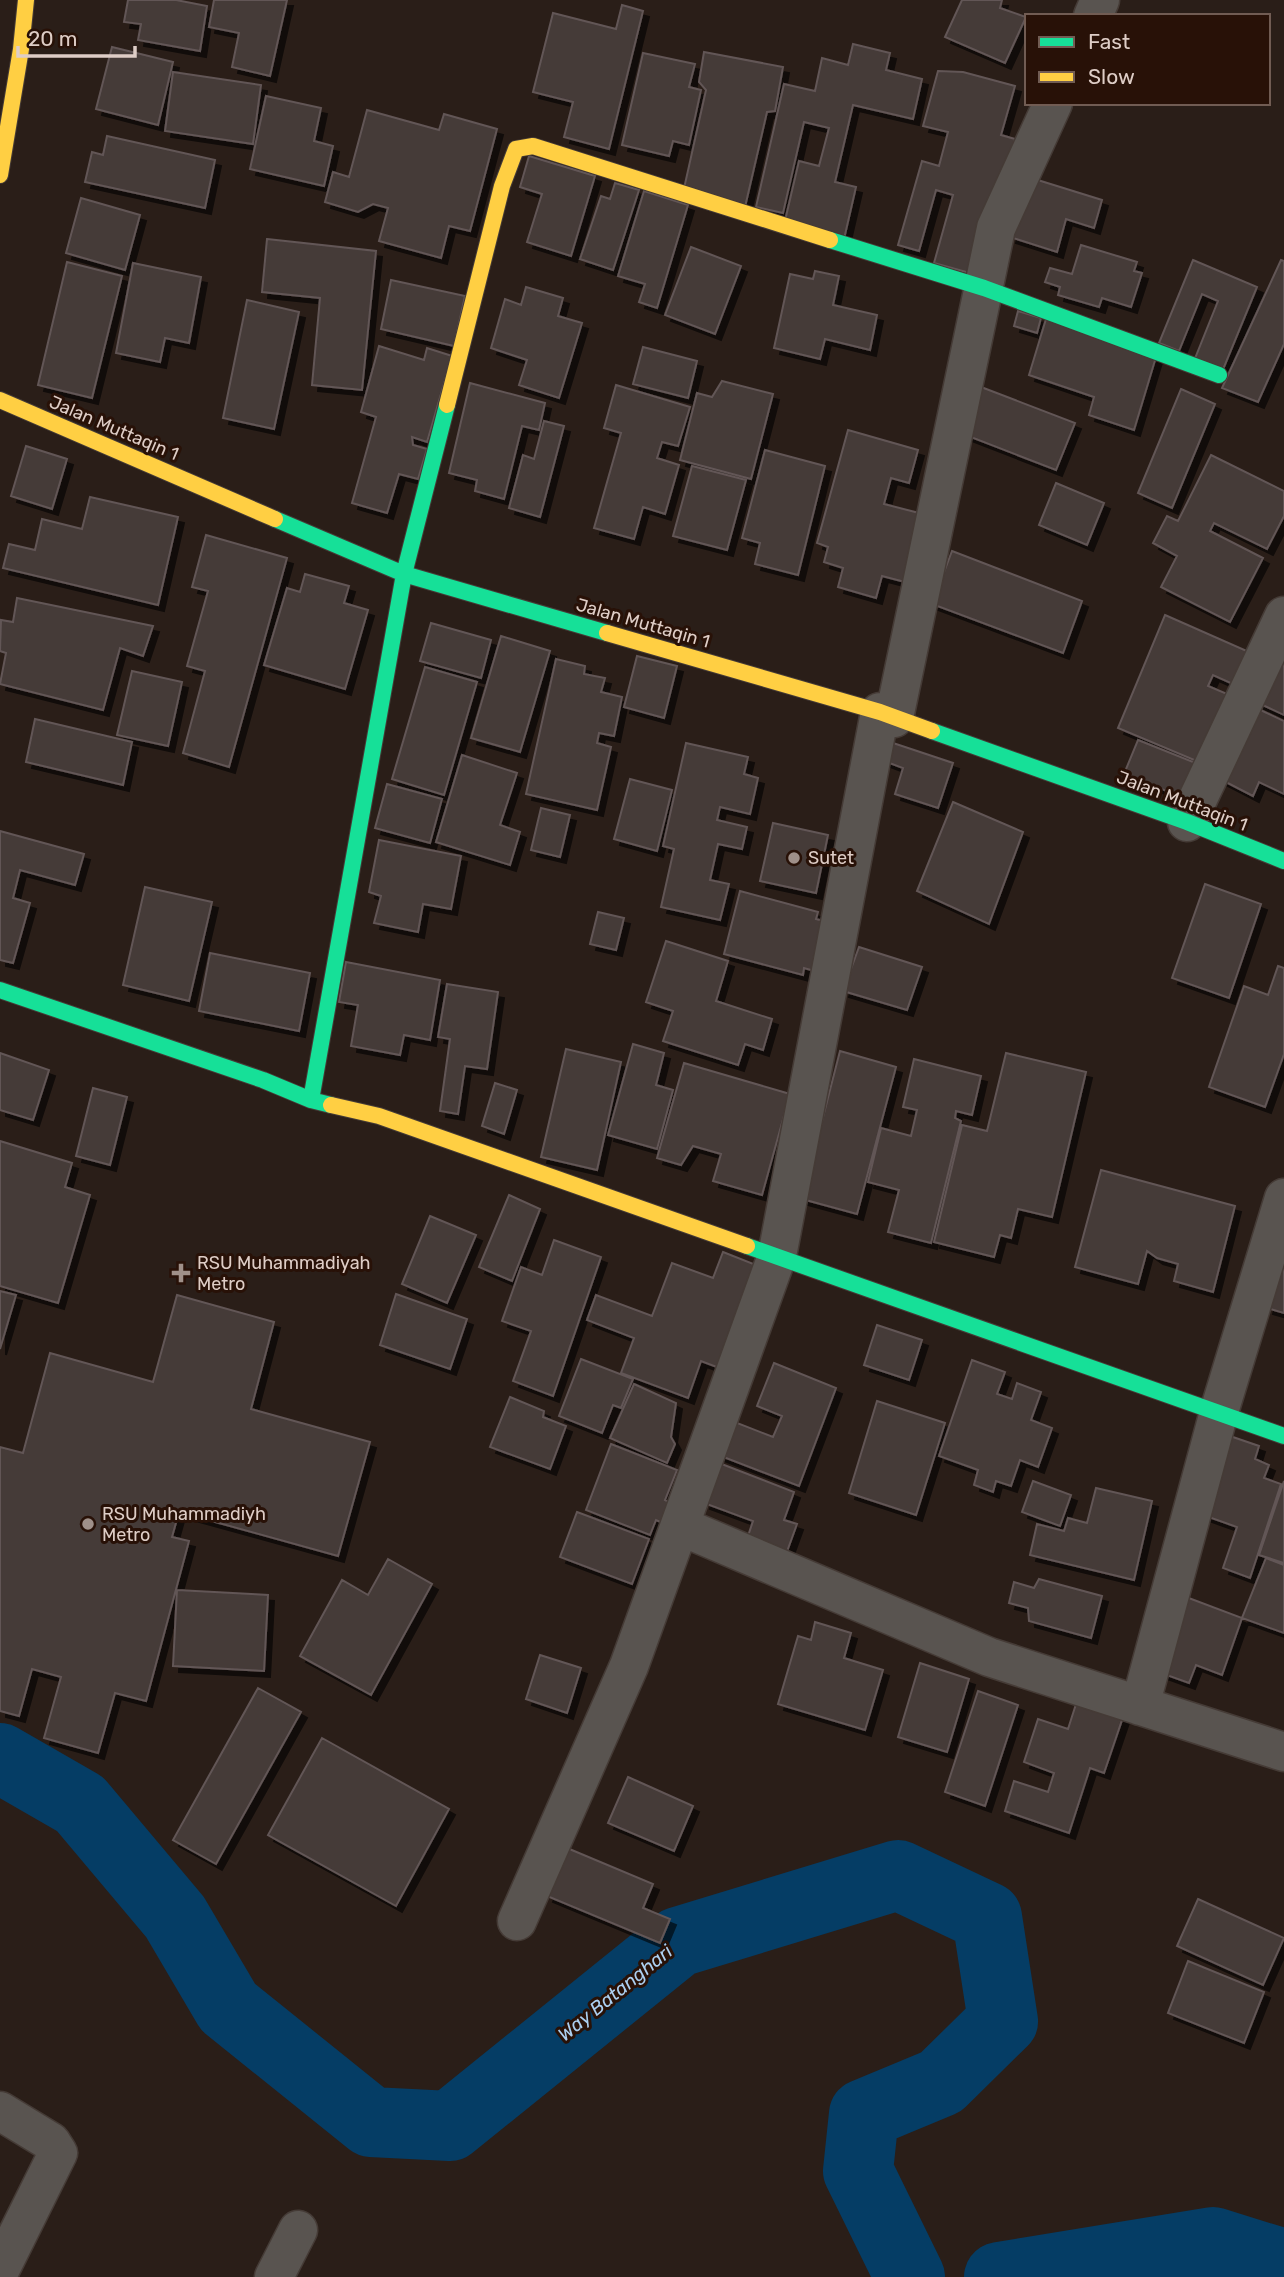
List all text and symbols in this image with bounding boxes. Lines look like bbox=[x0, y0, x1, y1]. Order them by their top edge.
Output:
scale bar bbox=[18, 14, 135, 58]
legend bbox=[1025, 14, 1270, 105]
text: 20 m bbox=[28, 26, 77, 51]
text: Fast bbox=[1088, 29, 1130, 54]
text: Slow bbox=[1088, 64, 1135, 89]
street label: Jalan Muttaqin 1 bbox=[46, 391, 182, 465]
street label: Jalan Muttaqin 1 bbox=[574, 593, 712, 653]
street label: Jalan Muttaqin 1 bbox=[1114, 766, 1250, 836]
place label: Sutet bbox=[808, 847, 854, 869]
marker: Sutet bbox=[786, 850, 802, 866]
place label: RSU Muhammadiyah Metro bbox=[197, 1252, 371, 1295]
marker: RSU Muhammadiyah Metro bbox=[171, 1263, 191, 1283]
place label: RSU Muhammadiyh Metro bbox=[102, 1503, 266, 1546]
marker: RSU Muhammadiyh Metro bbox=[80, 1516, 96, 1532]
water label: Way Batanghari bbox=[553, 1940, 677, 2046]

